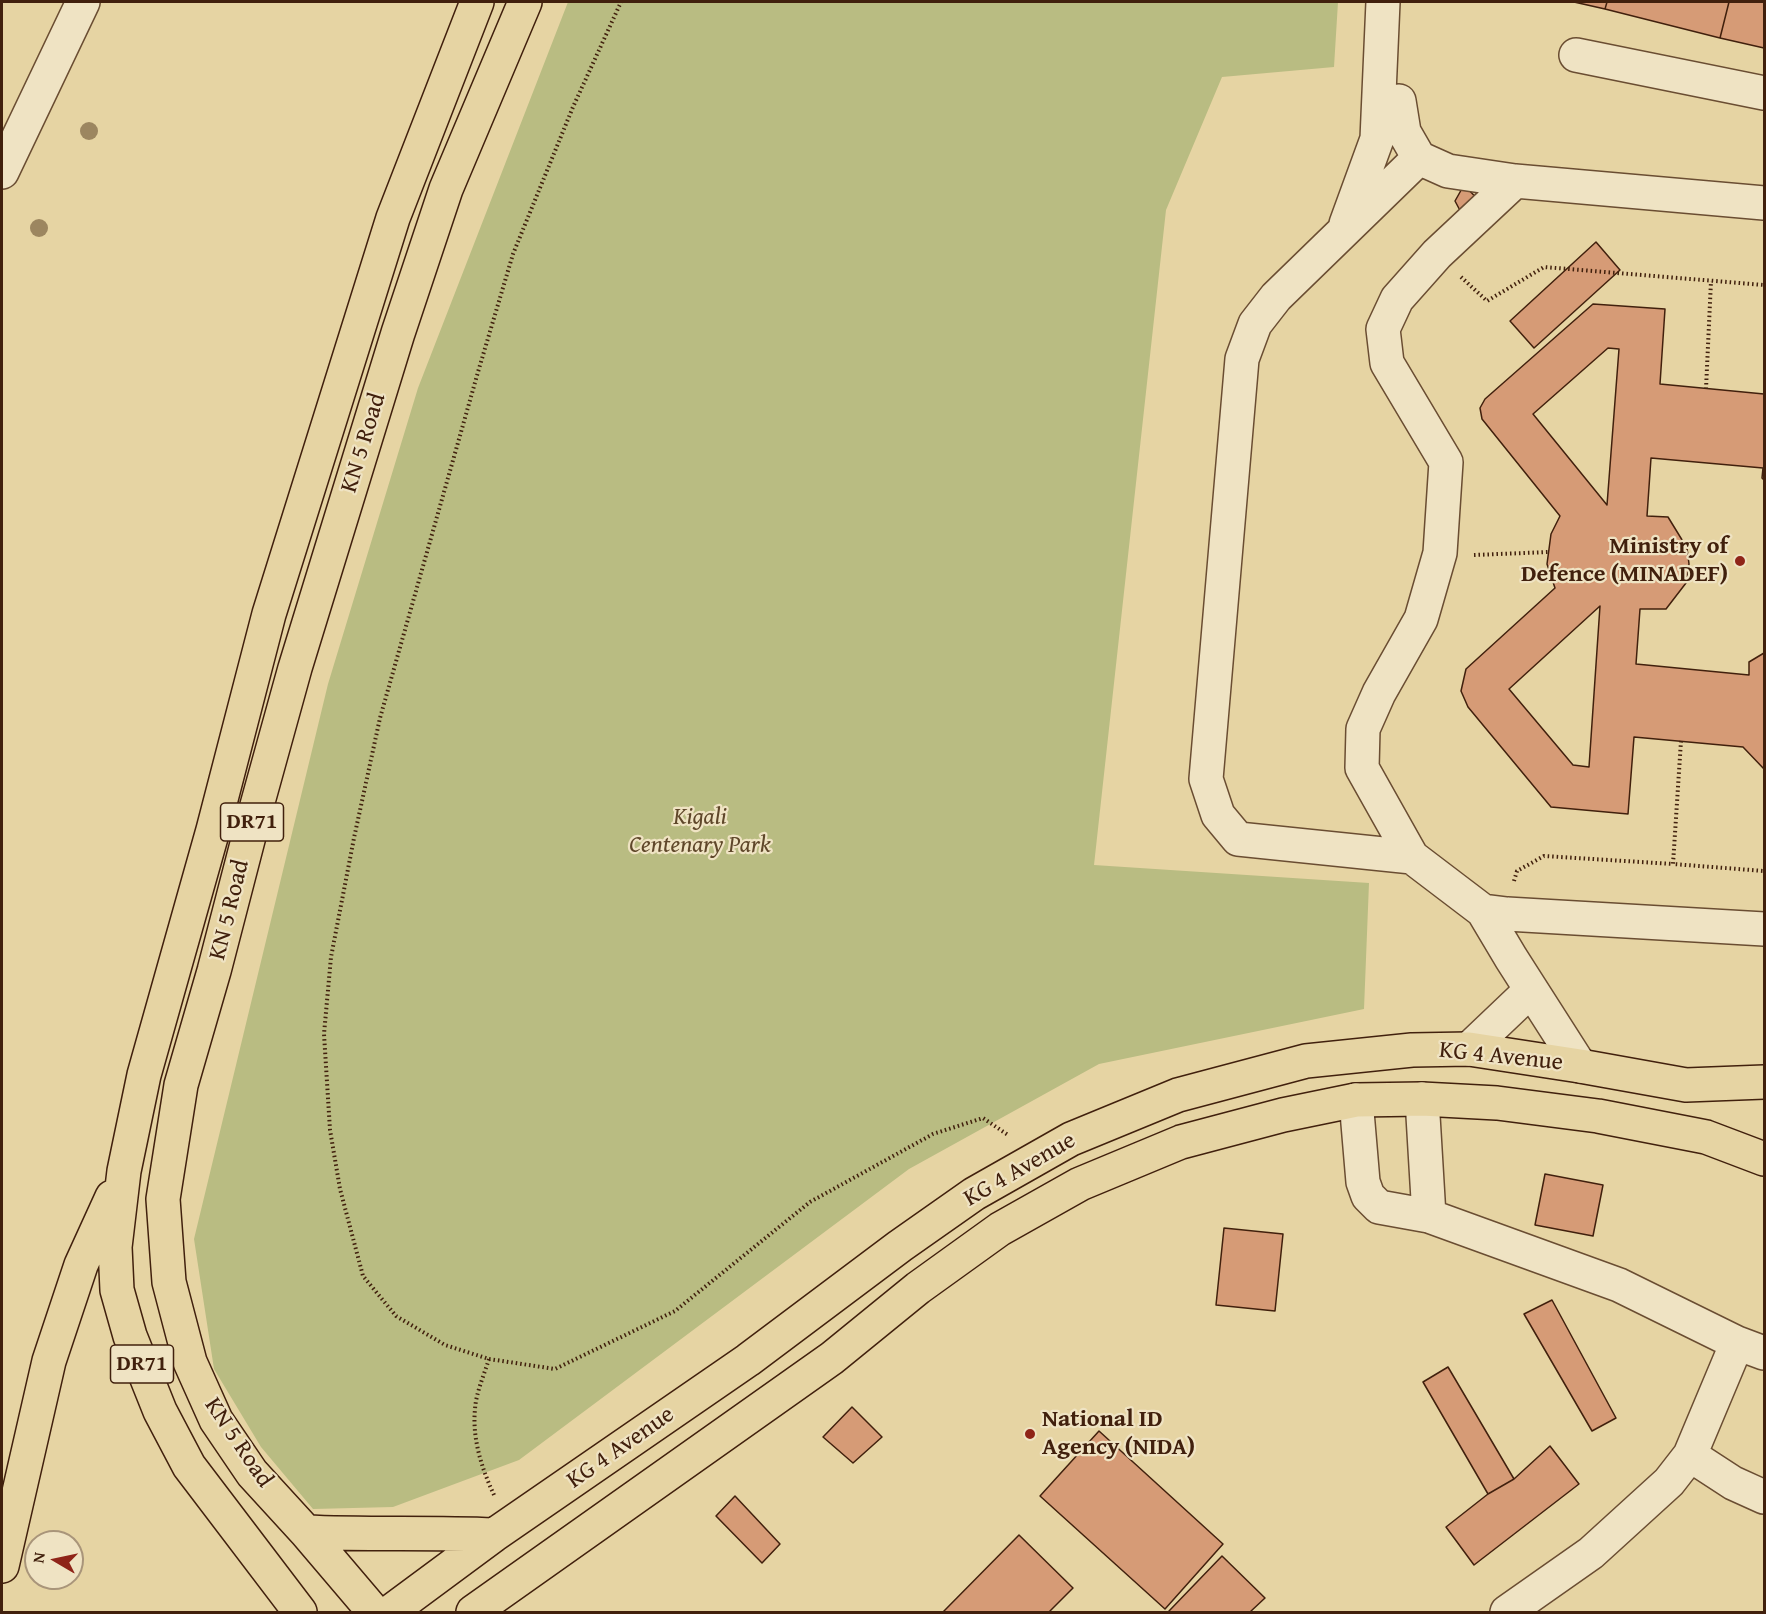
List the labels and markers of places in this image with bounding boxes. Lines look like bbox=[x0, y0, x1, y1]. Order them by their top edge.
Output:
place label: Ministry of Defence (MINADEF) bbox=[1521, 533, 1728, 589]
marker: Ministry of Defence (MINADEF) bbox=[1733, 554, 1747, 568]
place label: National ID Agency (NIDA) bbox=[1042, 1406, 1195, 1462]
marker: National ID Agency (NIDA) bbox=[1023, 1427, 1037, 1441]

